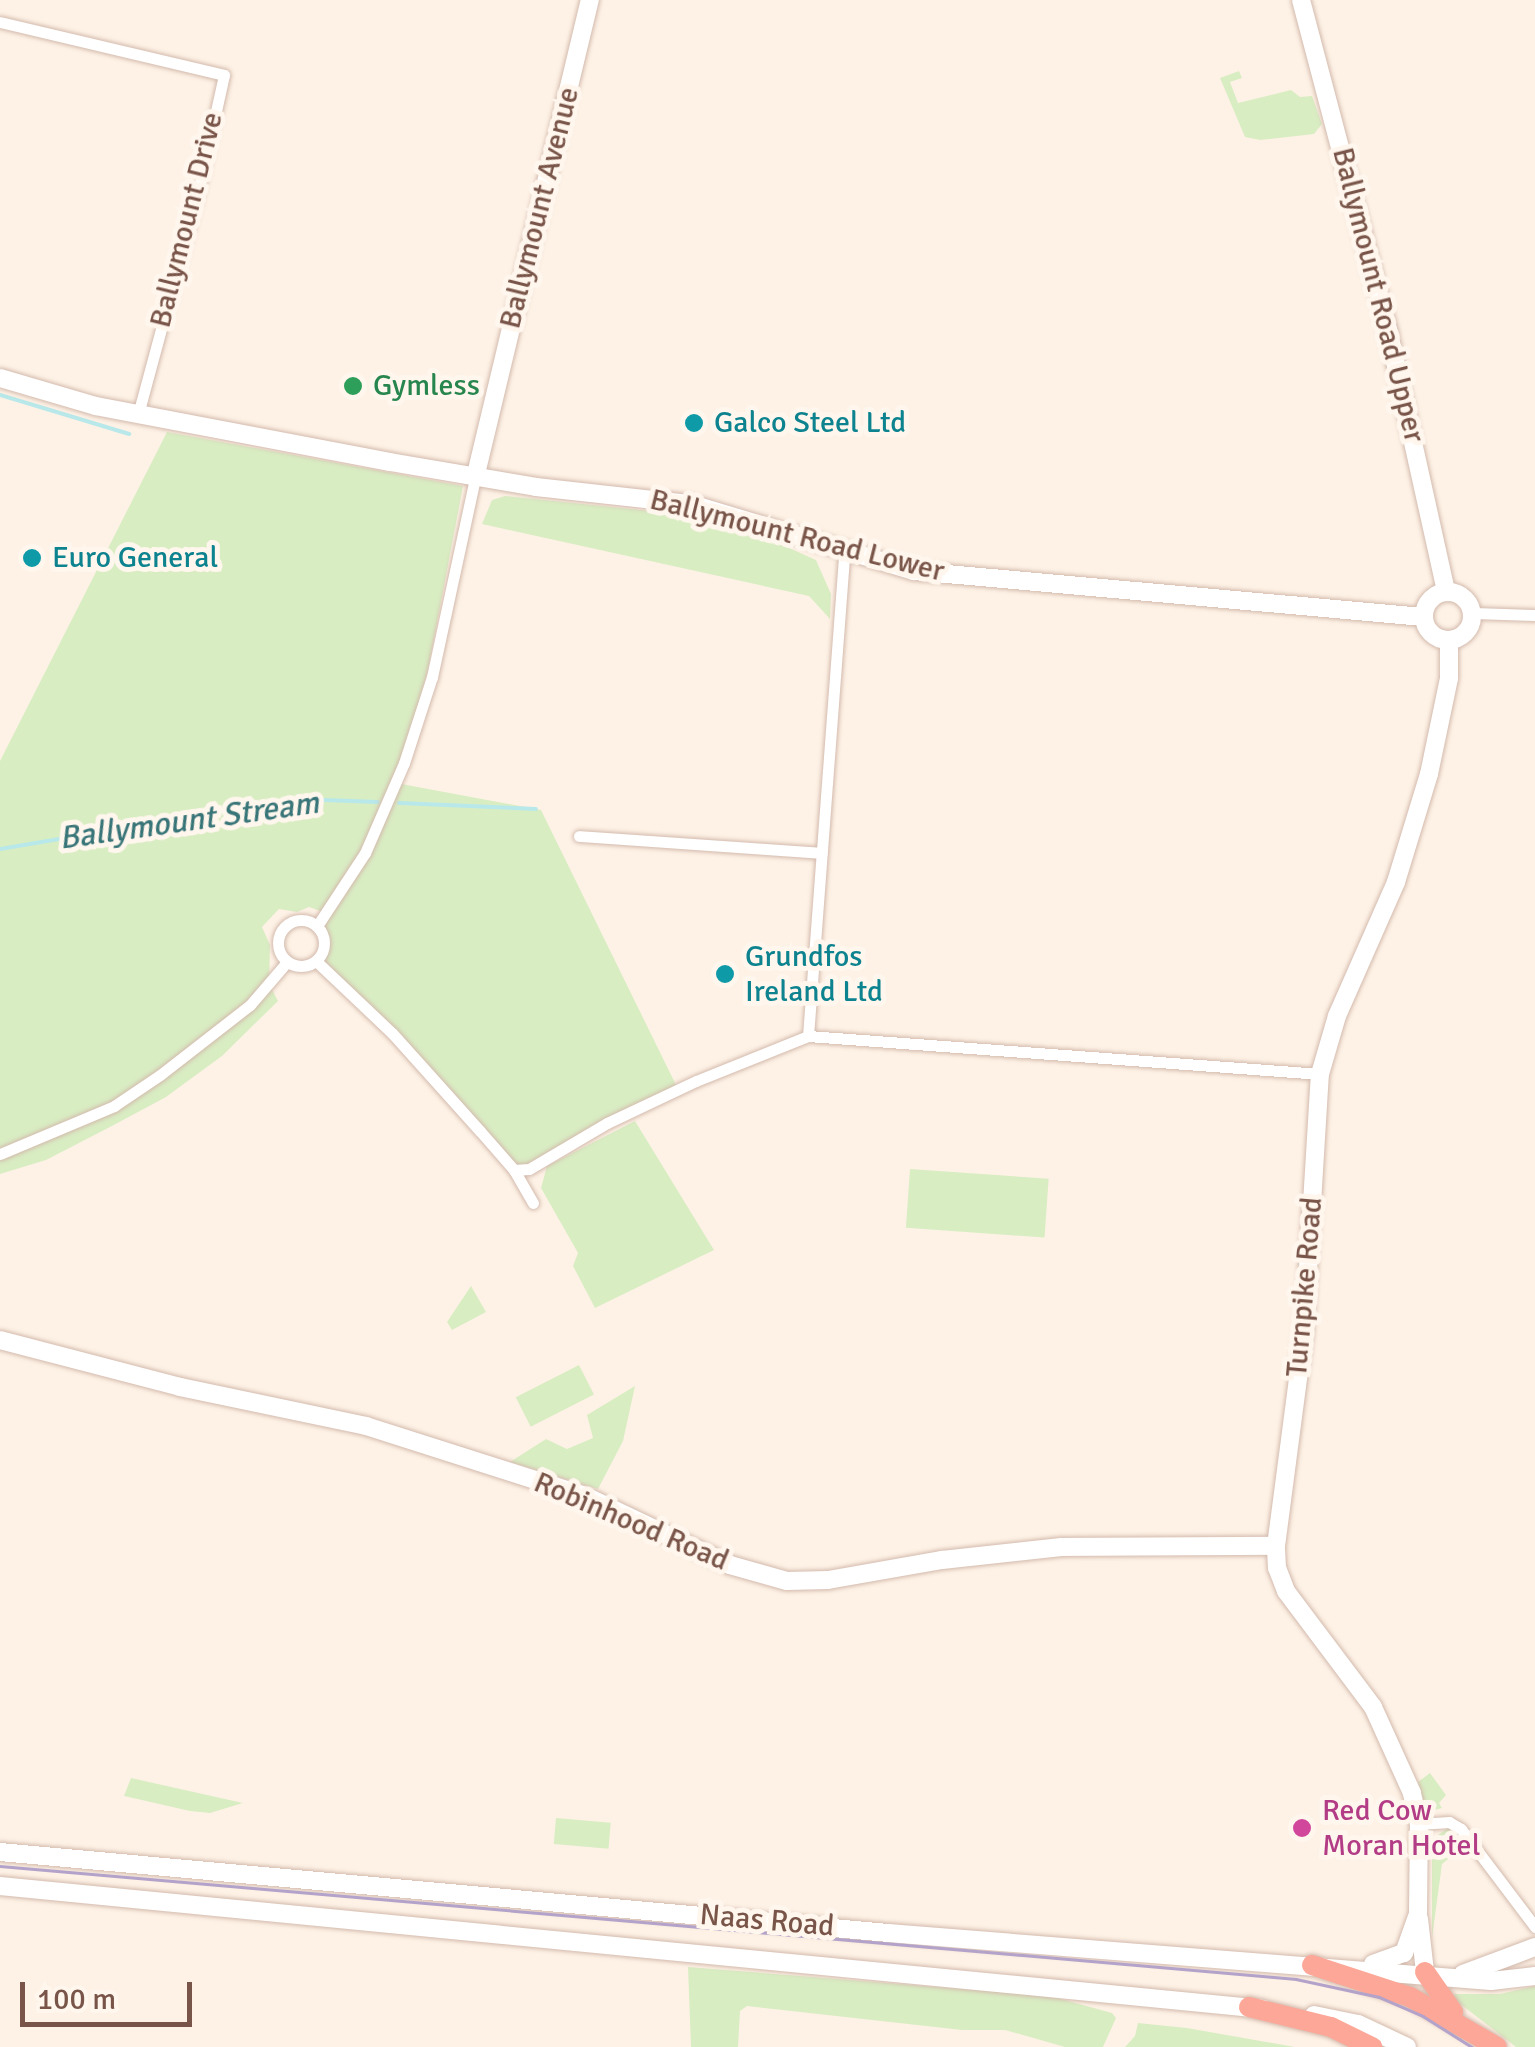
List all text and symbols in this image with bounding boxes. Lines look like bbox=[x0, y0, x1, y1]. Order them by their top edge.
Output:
street label: Ballymount Avenue bbox=[493, 84, 587, 332]
street label: Ballymount Drive bbox=[143, 109, 231, 331]
street label: Ballymount Road Upper bbox=[1324, 144, 1432, 446]
place label: Gymless bbox=[373, 368, 480, 404]
marker: Gymless bbox=[342, 375, 364, 397]
place label: Galco Steel Ltd bbox=[714, 405, 906, 441]
marker: Galco Steel Ltd bbox=[683, 412, 705, 434]
street label: Ballymount Road Lower bbox=[646, 482, 948, 590]
place label: Euro General bbox=[52, 540, 218, 576]
marker: Euro General bbox=[21, 547, 43, 569]
water label: Ballymount Stream bbox=[57, 784, 321, 858]
place label: Grundfos Ireland Ltd bbox=[745, 939, 883, 1010]
marker: Grundfos Ireland Ltd bbox=[714, 963, 736, 985]
street label: Turnpike Road bbox=[1279, 1196, 1331, 1378]
street label: Robinhood Road bbox=[528, 1465, 734, 1579]
place label: Red Cow Moran Hotel bbox=[1322, 1793, 1480, 1864]
marker: Red Cow Moran Hotel bbox=[1291, 1817, 1313, 1839]
street label: Naas Road bbox=[698, 1897, 836, 1945]
scale bar bbox=[25, 1962, 198, 2024]
text: 100 m bbox=[37, 1981, 116, 2018]

